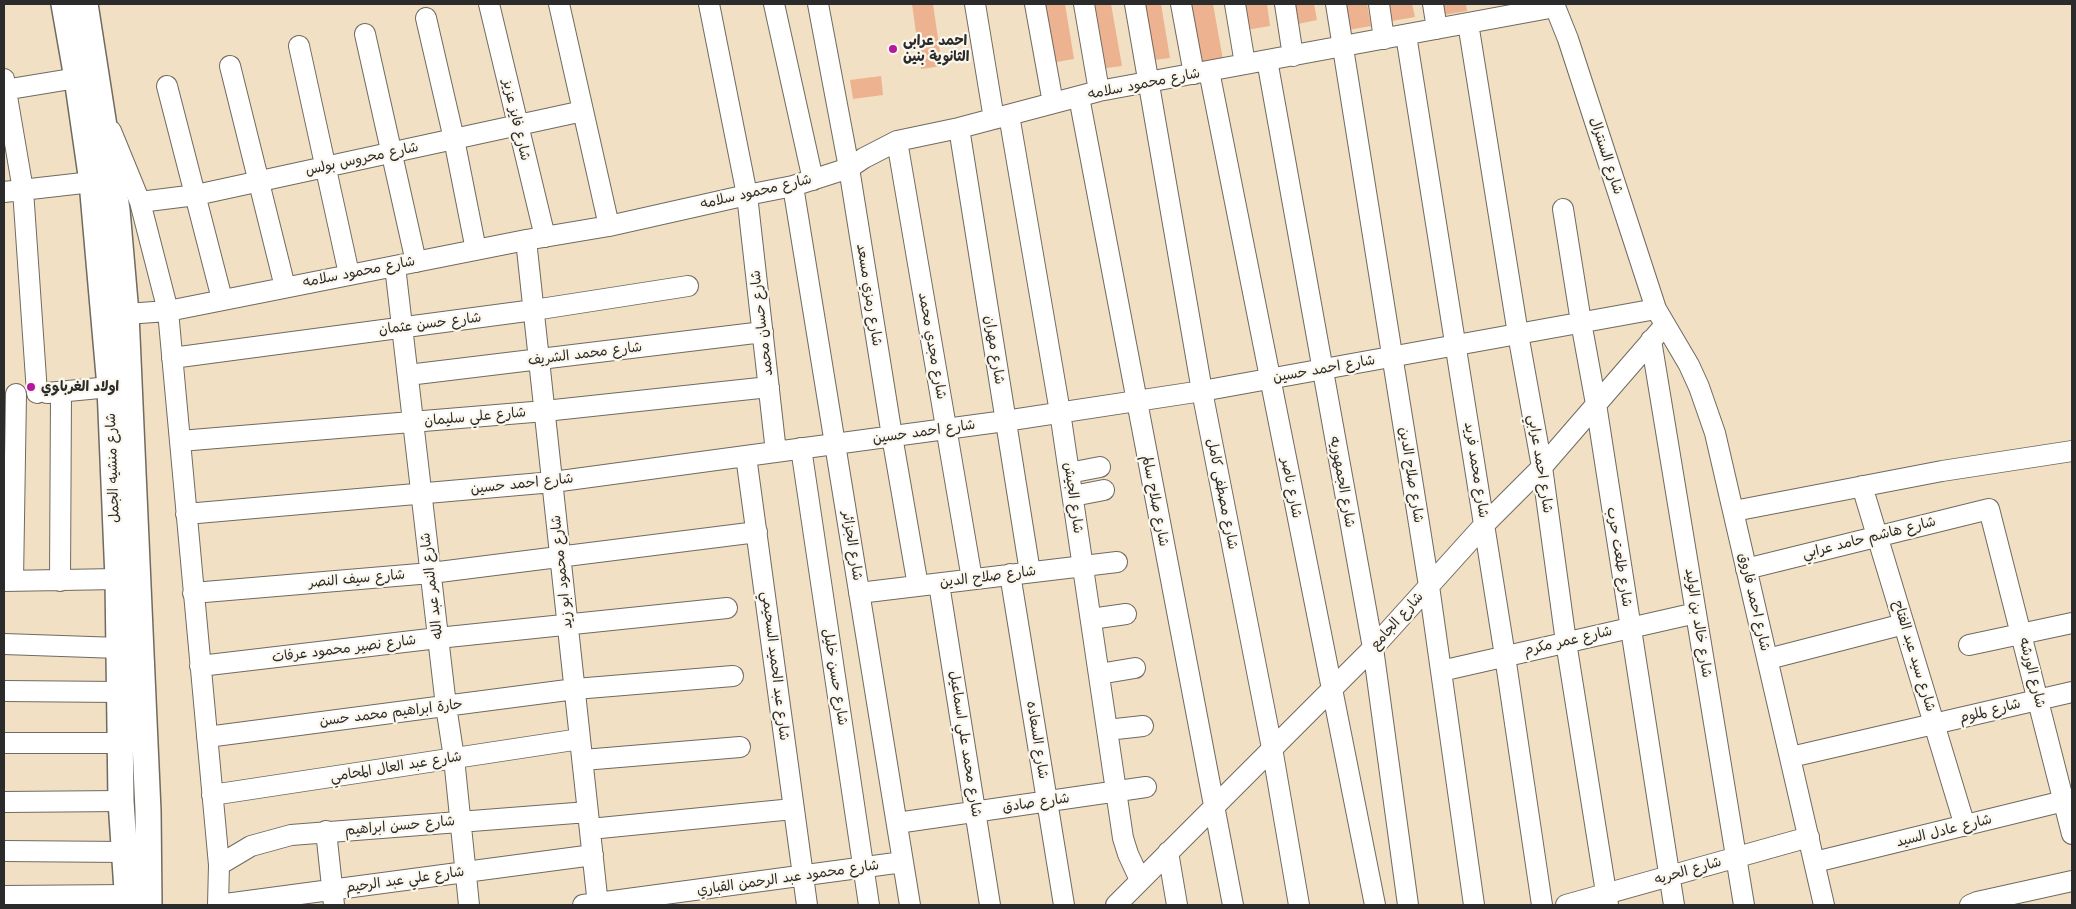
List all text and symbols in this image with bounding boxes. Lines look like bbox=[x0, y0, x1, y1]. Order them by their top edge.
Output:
place label: احمد عرابى الثانوية بنين bbox=[903, 33, 969, 65]
marker: احمد عرابى الثانوية بنين bbox=[887, 43, 899, 55]
street label: شارع محمود سلامه bbox=[1086, 65, 1202, 103]
street label: شارع فايز عزيز bbox=[498, 78, 534, 162]
street label: شارع السنترال bbox=[1586, 115, 1626, 197]
street label: شارع محروس بولس bbox=[304, 139, 420, 179]
street label: شارع محمود سلامه bbox=[699, 171, 813, 213]
street label: شارع رمزي مسعد bbox=[853, 243, 885, 347]
street label: شارع محمود سلامه bbox=[301, 253, 417, 291]
street label: شارع حسان محمد bbox=[747, 269, 777, 377]
street label: شارع مجدي محمد bbox=[914, 291, 950, 401]
street label: شارع حسن عثمان bbox=[378, 309, 482, 339]
street label: شارع مهران bbox=[980, 314, 1008, 386]
street label: شارع محمد الشريف bbox=[527, 339, 643, 369]
street label: شارع احمد حسين bbox=[1272, 352, 1376, 386]
place label: اولاد الغرباوي bbox=[41, 379, 119, 395]
marker: اولاد الغرباوي bbox=[25, 381, 37, 393]
street label: شارع علي سليمان bbox=[423, 404, 527, 430]
street label: شارع منشيه الجمل bbox=[103, 413, 123, 523]
street label: شارع احمد عرابي bbox=[1524, 414, 1556, 514]
street label: شارع احمد حسين bbox=[872, 416, 976, 448]
street label: شارع محمد فريد bbox=[1460, 421, 1492, 519]
street label: شارع صلاح الدين bbox=[1395, 426, 1427, 524]
street label: شارع الجمهوريه bbox=[1326, 435, 1358, 529]
street label: شارع مصطفى كامل bbox=[1203, 437, 1241, 551]
street label: شارع صلاح سالم bbox=[1138, 454, 1172, 548]
street label: شارع ناصر bbox=[1277, 456, 1305, 520]
street label: شارع الجيش bbox=[1060, 461, 1086, 535]
street label: شارع احمد حسين bbox=[470, 470, 574, 498]
street label: شارع طلعت حرب bbox=[1603, 506, 1635, 608]
street label: شارع الجزائر bbox=[838, 510, 866, 582]
street label: شارع هاشم حامد عرابي bbox=[1800, 513, 1938, 563]
street label: شارع محمود ابو زيد bbox=[548, 514, 576, 630]
street label: شارع النمر عبد الله bbox=[417, 532, 447, 640]
street label: شارع احمد فاروق bbox=[1735, 551, 1773, 653]
street label: شارع صلاح الدين bbox=[939, 563, 1037, 591]
street label: شارع سيف النصر bbox=[308, 566, 406, 592]
street label: شارع خالد بن الوليد bbox=[1681, 567, 1715, 679]
street label: شارع الجامع bbox=[1367, 589, 1427, 653]
street label: شارع عبد الحميد السحيمي bbox=[758, 590, 792, 742]
street label: شارع سيد عبد الفتاح bbox=[1889, 598, 1939, 714]
street label: شارع عمر مكرم bbox=[1522, 623, 1614, 659]
street label: شارع حسن خليل bbox=[819, 627, 851, 727]
street label: شارع نصير محمود عرفات bbox=[271, 632, 417, 666]
street label: شارع الورشه bbox=[2015, 636, 2049, 710]
street label: شارع محمد علي اسماعيل bbox=[945, 670, 985, 818]
street label: شارع لملوم bbox=[1958, 695, 2022, 727]
street label: حارة ابراهيم محمد حسن bbox=[318, 696, 464, 730]
street label: شارع السعاده bbox=[1023, 700, 1051, 780]
street label: شارع عبد العال المحامي bbox=[329, 748, 463, 786]
street label: شارع صادق bbox=[1001, 790, 1071, 816]
street label: شارع عادل السيد bbox=[1894, 811, 1994, 851]
street label: شارع حسن ابراهيم bbox=[344, 813, 456, 839]
street label: شارع الحريه bbox=[1653, 853, 1723, 889]
street label: شارع محمود عبد الرحمن القباري bbox=[696, 857, 880, 899]
street label: شارع علي عبد الرحيم bbox=[345, 863, 465, 897]

